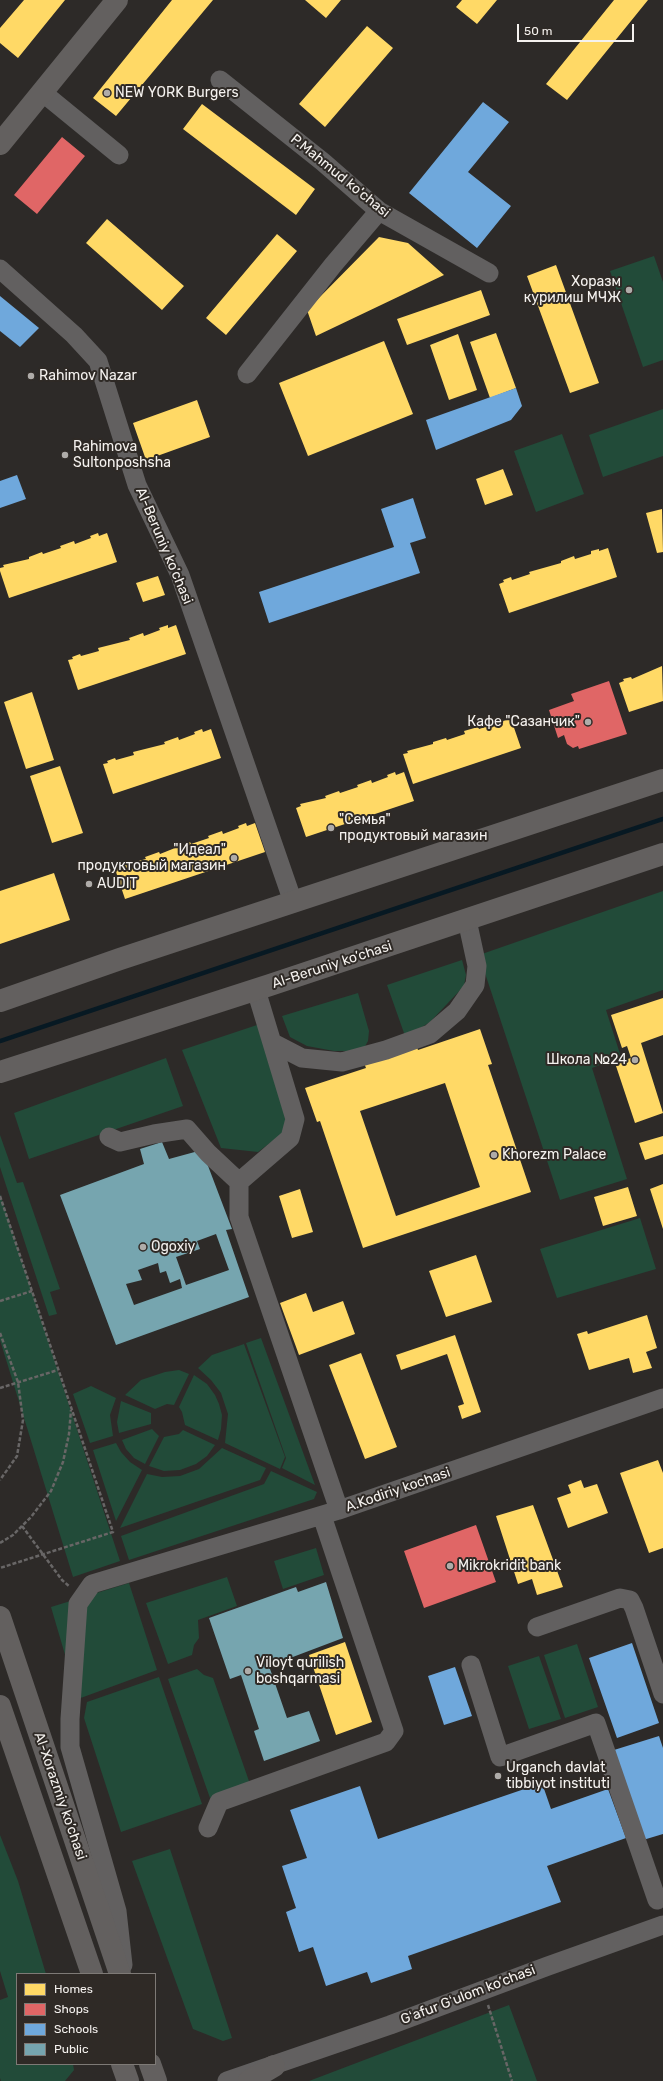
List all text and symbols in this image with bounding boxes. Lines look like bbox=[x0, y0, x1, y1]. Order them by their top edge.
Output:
scale bar bbox=[519, 16, 636, 42]
text: 50 m bbox=[524, 24, 552, 38]
place label: NEW YORK Burgers bbox=[115, 85, 239, 101]
marker: NEW YORK Burgers bbox=[102, 88, 112, 98]
street label: P.Mahmud ko'chasi bbox=[287, 131, 393, 221]
place label: Хоразм курилиш МЧЖ bbox=[524, 274, 621, 306]
marker: Хоразм курилиш МЧЖ bbox=[624, 285, 634, 295]
place label: Rahimov Nazar bbox=[39, 368, 137, 384]
marker: Rahimov Nazar bbox=[26, 371, 36, 381]
place label: Rahimova Sultonposhsha bbox=[73, 439, 171, 472]
marker: Rahimova Sultonposhsha bbox=[60, 450, 70, 460]
street label: Al-Beruniy ko’chasi bbox=[132, 485, 196, 607]
place label: Кафе "Сазанчик" bbox=[467, 714, 580, 730]
marker: Кафе "Сазанчик" bbox=[583, 717, 593, 727]
place label: "Семья" продуктовый магазин bbox=[339, 812, 487, 844]
marker: "Семья" продуктовый магазин bbox=[326, 823, 336, 833]
place label: "Идеал" продуктовый магазин bbox=[78, 842, 226, 874]
marker: "Идеал" продуктовый магазин bbox=[229, 853, 239, 863]
place label: AUDIT bbox=[97, 876, 138, 892]
marker: AUDIT bbox=[84, 879, 94, 889]
street label: Al-Beruniy ko’chasi bbox=[270, 938, 394, 992]
place label: Школа №24 bbox=[546, 1052, 627, 1068]
marker: Школа №24 bbox=[630, 1055, 640, 1065]
place label: Khorezm Palace bbox=[502, 1147, 606, 1163]
marker: Khorezm Palace bbox=[489, 1150, 499, 1160]
place label: Ogoxiy bbox=[151, 1239, 195, 1255]
marker: Ogoxiy bbox=[138, 1242, 148, 1252]
street label: A.Kodiriy kochasi bbox=[343, 1464, 453, 1516]
place label: Mikrokridit bank bbox=[458, 1558, 561, 1574]
marker: Mikrokridit bank bbox=[445, 1561, 455, 1571]
place label: Viloyt qurilish boshqarmasi bbox=[256, 1655, 344, 1688]
marker: Viloyt qurilish boshqarmasi bbox=[243, 1666, 253, 1676]
street label: Al-Xorazmiy ko’chasi bbox=[30, 1730, 90, 1862]
place label: Urganch davlat tibbiyot instituti bbox=[506, 1760, 610, 1792]
marker: Urganch davlat tibbiyot instituti bbox=[493, 1771, 503, 1781]
street label: Gʻafur Gʻulom ko’chasi bbox=[398, 1962, 538, 2028]
legend bbox=[16, 1973, 156, 2065]
text: Homes bbox=[54, 1982, 93, 1996]
text: Shops bbox=[54, 2002, 89, 2016]
text: Schools bbox=[54, 2022, 98, 2036]
text: Public bbox=[54, 2042, 89, 2056]

